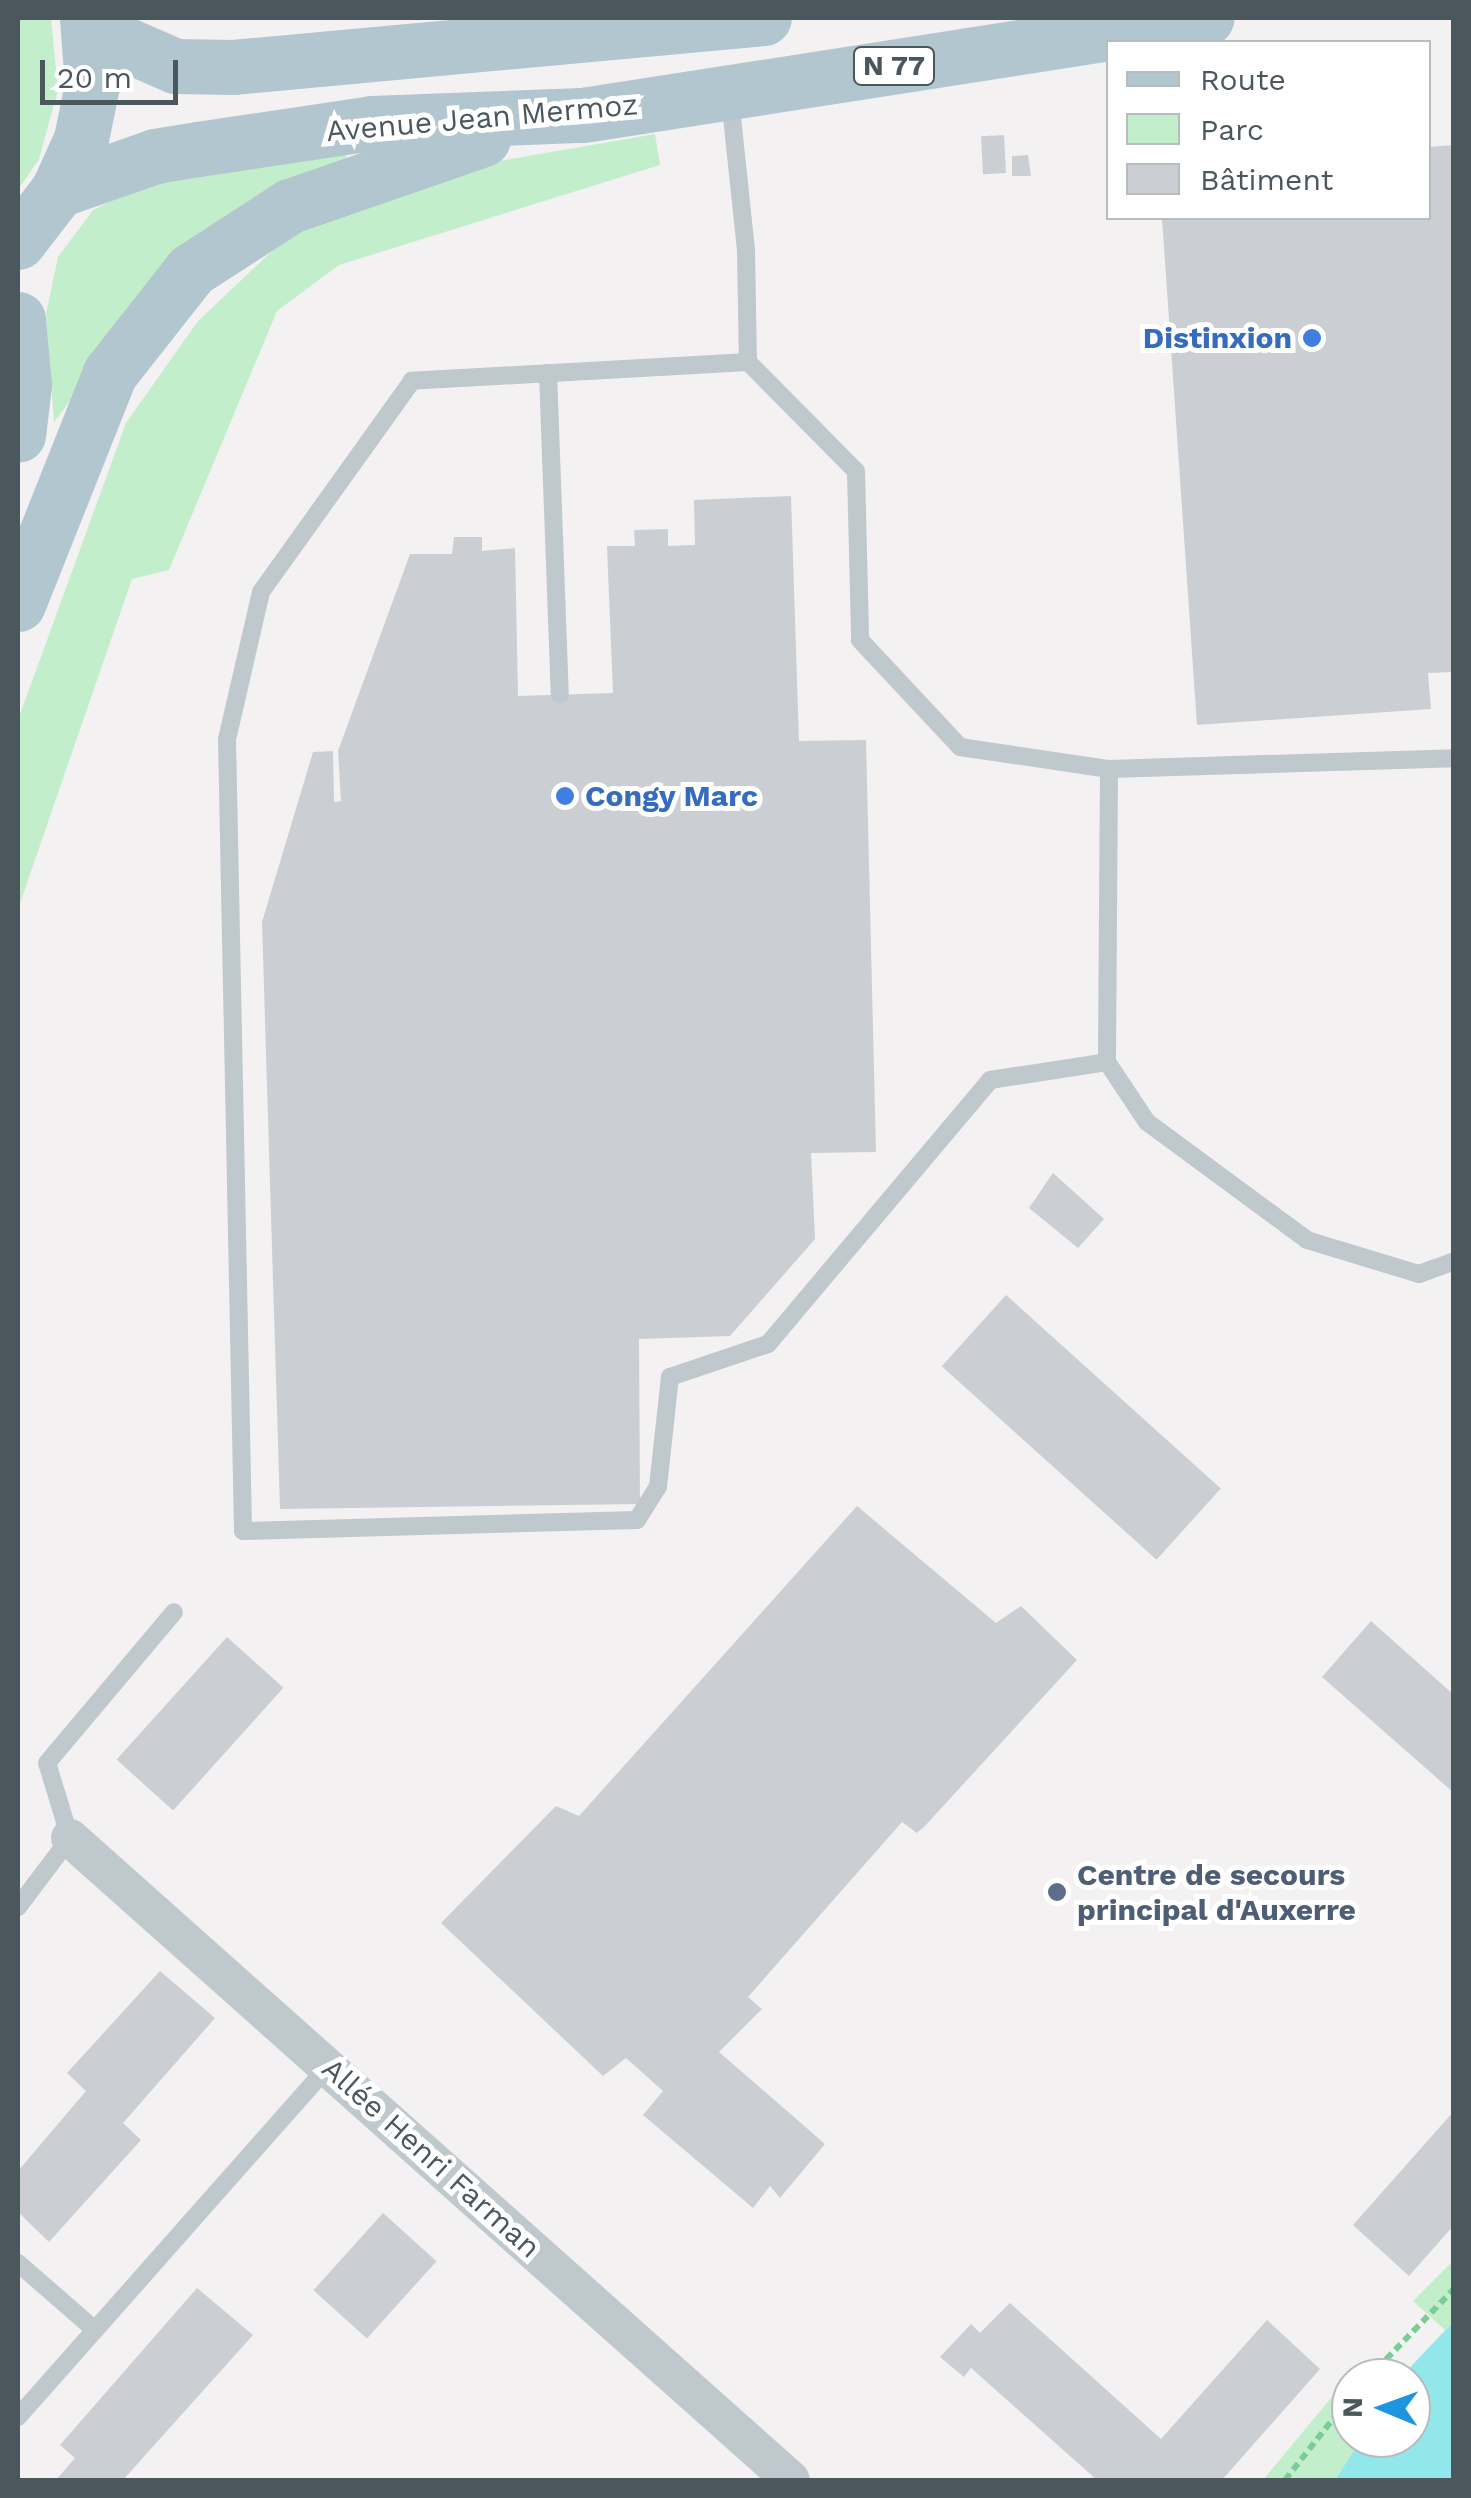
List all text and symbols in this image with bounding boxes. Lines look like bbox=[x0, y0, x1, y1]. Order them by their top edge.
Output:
scale bar bbox=[45, 40, 182, 102]
legend bbox=[1106, 40, 1431, 220]
road number: N 77 bbox=[852, 43, 936, 89]
text: 20 m bbox=[57, 60, 132, 95]
text: Route bbox=[1200, 62, 1286, 97]
street label: Avenue Jean Mermoz bbox=[324, 86, 640, 150]
text: Parc bbox=[1200, 112, 1264, 147]
text: Bâtiment bbox=[1200, 162, 1333, 197]
place label: Distinxion bbox=[1143, 320, 1292, 356]
marker: Distinxion bbox=[1301, 327, 1323, 349]
place label: Congy Marc bbox=[585, 778, 759, 814]
marker: Congy Marc bbox=[554, 785, 576, 807]
place label: Centre de secours principal d'Auxerre bbox=[1077, 1857, 1356, 1928]
marker: Centre de secours principal d'Auxerre bbox=[1046, 1881, 1068, 1903]
street label: Allée Henri Farman bbox=[314, 2051, 548, 2265]
north arrow bbox=[1331, 2358, 1431, 2458]
text: N bbox=[1336, 2397, 1369, 2418]

